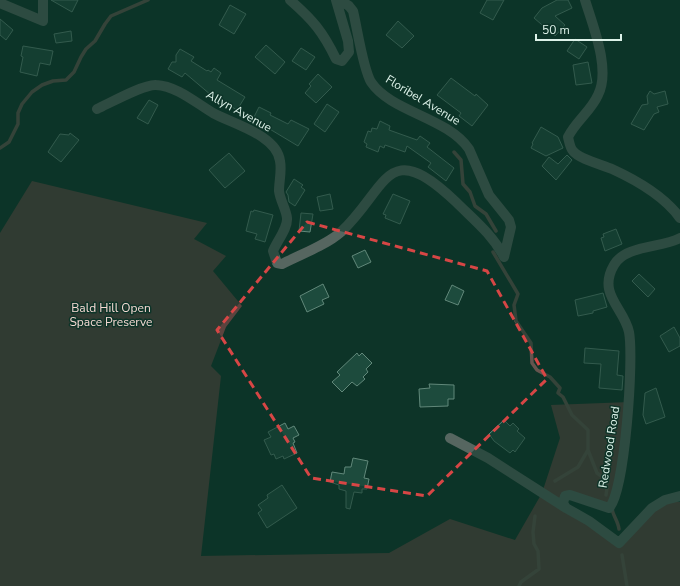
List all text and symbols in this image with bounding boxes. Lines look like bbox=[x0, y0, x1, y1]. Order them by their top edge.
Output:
scale bar bbox=[536, 16, 621, 42]
text: 50 m bbox=[542, 22, 570, 38]
street label: Floribel Avenue bbox=[383, 71, 463, 129]
street label: Allyn Avenue bbox=[203, 86, 275, 136]
park label: Bald Hill Open Space Preserve bbox=[69, 300, 153, 330]
street label: Redwood Road bbox=[595, 405, 623, 489]

